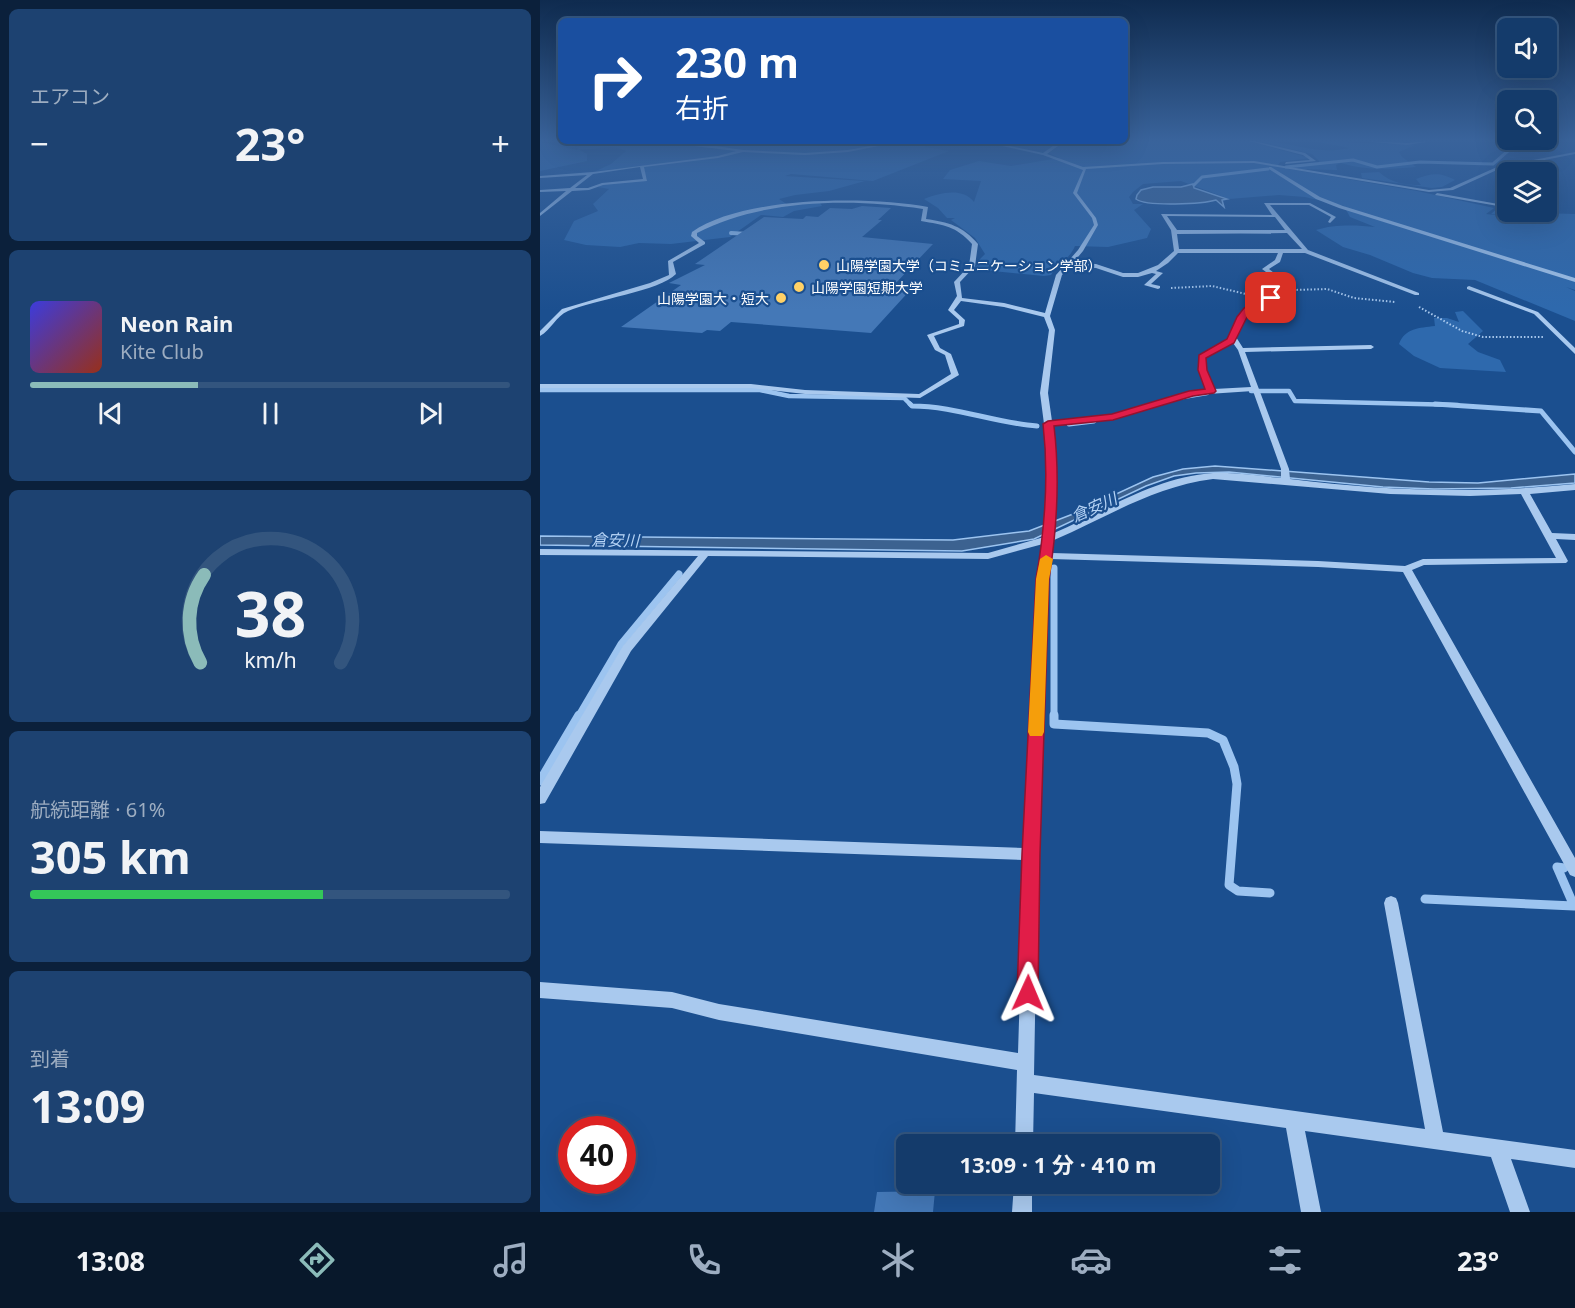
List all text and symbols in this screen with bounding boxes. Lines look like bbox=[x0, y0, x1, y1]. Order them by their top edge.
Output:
map controls bbox=[1497, 18, 1557, 222]
button: sound bbox=[1497, 18, 1557, 78]
text: 230 m bbox=[675, 33, 799, 90]
icon: right bbox=[576, 42, 654, 120]
text: エアコン bbox=[30, 83, 110, 110]
text: 右折 bbox=[675, 89, 729, 126]
button: search bbox=[1497, 90, 1557, 150]
text: 23° bbox=[235, 113, 305, 174]
text: − bbox=[30, 121, 49, 166]
text: + bbox=[491, 121, 510, 166]
button: layers bbox=[1497, 162, 1557, 222]
place label: 山陽学園大学（コミュニケーション学部） bbox=[836, 256, 1102, 275]
marker: 山陽学園大学（コミュニケーション学部） bbox=[817, 258, 831, 272]
pin bbox=[1245, 272, 1296, 323]
place label: 山陽学園短期大学 bbox=[811, 278, 923, 297]
marker: 山陽学園短期大学 bbox=[792, 280, 806, 294]
icon: arrive bbox=[1254, 281, 1287, 314]
place label: 山陽学園大・短大 bbox=[657, 289, 769, 308]
marker: 山陽学園大・短大 bbox=[774, 291, 788, 305]
text: Neon Rain bbox=[120, 308, 233, 338]
text: Kite Club bbox=[120, 338, 204, 365]
icon: previous bbox=[94, 397, 127, 430]
icon: pause bbox=[254, 397, 287, 430]
icon: next bbox=[414, 397, 447, 430]
water label: 倉安川 bbox=[1068, 486, 1122, 527]
water label: 倉安川 bbox=[591, 529, 641, 551]
text: 38 bbox=[234, 570, 306, 655]
text: km/h bbox=[244, 645, 296, 674]
text: 航続距離 · 61% bbox=[30, 796, 165, 823]
text: 305 km bbox=[30, 826, 191, 887]
position arrow bbox=[996, 961, 1060, 1025]
text: 到着 bbox=[30, 1045, 70, 1072]
text: 13:09 bbox=[30, 1075, 146, 1136]
speed limit sign: 40 bbox=[558, 1116, 636, 1194]
text: 13:09 · 1 分 · 410 m bbox=[960, 1149, 1157, 1179]
icon: directions bbox=[296, 1239, 338, 1281]
icon: music bbox=[490, 1239, 532, 1281]
icon: phone bbox=[683, 1239, 725, 1281]
icon: climate bbox=[877, 1239, 919, 1281]
icon: car bbox=[1070, 1239, 1112, 1281]
icon: filters bbox=[1264, 1239, 1306, 1281]
text: 13:08 bbox=[76, 1242, 145, 1279]
text: 23° bbox=[1457, 1242, 1499, 1279]

